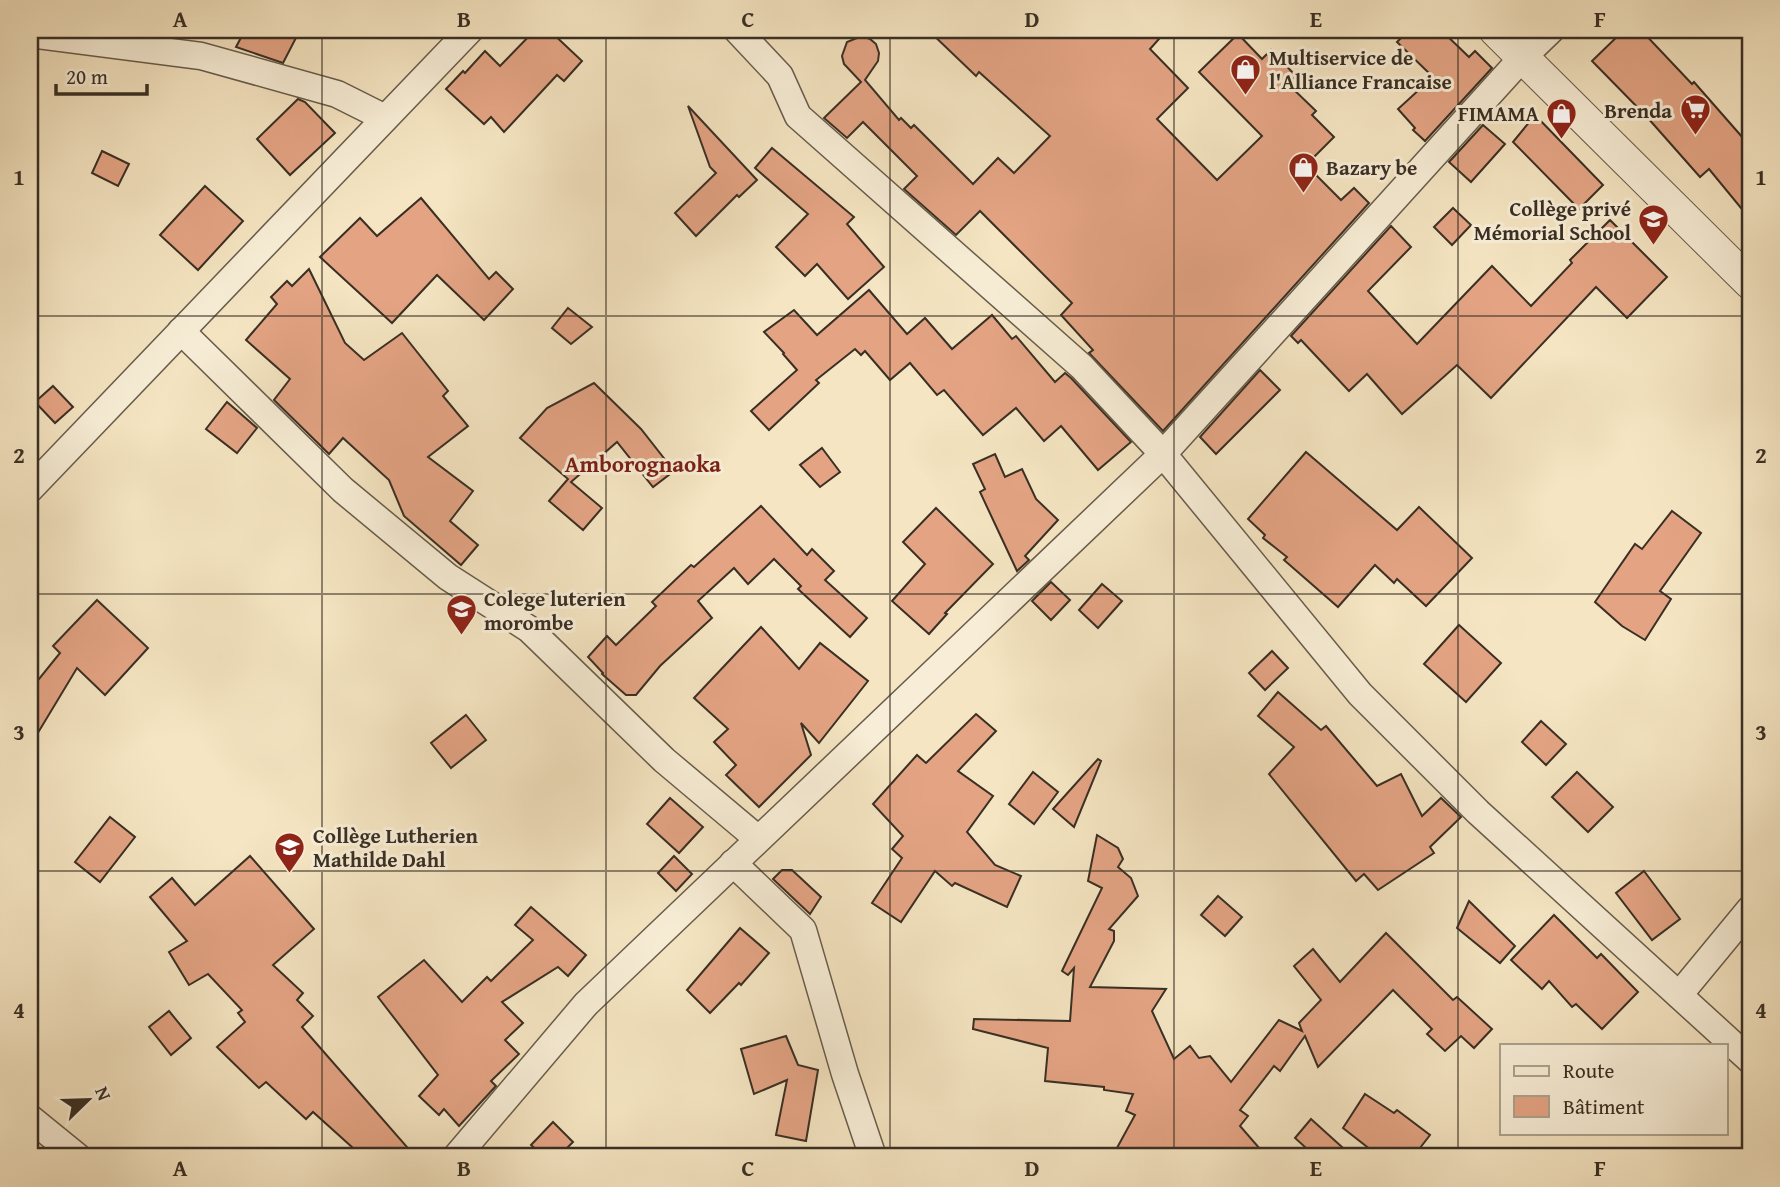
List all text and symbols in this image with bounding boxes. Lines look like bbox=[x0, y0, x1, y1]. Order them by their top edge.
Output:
text: A bbox=[173, 2, 188, 35]
text: B bbox=[457, 2, 471, 35]
text: C bbox=[741, 2, 755, 35]
text: D bbox=[1025, 2, 1040, 35]
text: E bbox=[1310, 2, 1322, 35]
text: F bbox=[1594, 2, 1606, 35]
place label: Multiservice de l'Alliance Francaise bbox=[1269, 42, 1452, 97]
scale bar bbox=[56, 52, 147, 96]
shop icon: Multiservice de l'Alliance Francaise bbox=[1229, 52, 1263, 96]
text: 20 m bbox=[66, 61, 108, 92]
supermarket icon: Brenda bbox=[1678, 93, 1712, 137]
place label: Brenda bbox=[1604, 95, 1672, 126]
shop icon: FIMAMA bbox=[1545, 96, 1579, 140]
place label: FIMAMA bbox=[1458, 98, 1540, 129]
shop icon: Bazary be bbox=[1286, 150, 1320, 194]
place label: Bazary be bbox=[1326, 152, 1417, 183]
text: 1 bbox=[13, 160, 25, 193]
text: 1 bbox=[1755, 160, 1767, 193]
place label: Collège privé Mémorial School bbox=[1474, 193, 1631, 248]
school or university icon: Collège privé Mémorial School bbox=[1637, 203, 1671, 247]
text: 2 bbox=[13, 438, 25, 471]
text: 2 bbox=[1755, 438, 1767, 471]
district label: Amborognaoka bbox=[565, 447, 721, 480]
place label: Colege luterien morombe bbox=[484, 583, 626, 638]
school or university icon: Colege luterien morombe bbox=[444, 593, 478, 637]
text: 3 bbox=[13, 715, 25, 748]
text: 3 bbox=[1755, 715, 1767, 748]
place label: Collège Lutherien Mathilde Dahl bbox=[313, 820, 479, 875]
school or university icon: Collège Lutherien Mathilde Dahl bbox=[273, 830, 307, 874]
text: 4 bbox=[13, 993, 25, 1026]
text: 4 bbox=[1755, 993, 1767, 1026]
legend bbox=[1500, 1044, 1728, 1134]
text: Route bbox=[1563, 1055, 1615, 1086]
north arrow bbox=[52, 1064, 122, 1134]
text: N bbox=[88, 1082, 119, 1105]
text: Bâtiment bbox=[1563, 1091, 1645, 1122]
text: A bbox=[173, 1151, 188, 1184]
text: B bbox=[457, 1151, 471, 1184]
text: C bbox=[741, 1151, 755, 1184]
text: D bbox=[1025, 1151, 1040, 1184]
text: E bbox=[1310, 1151, 1322, 1184]
text: F bbox=[1594, 1151, 1606, 1184]

